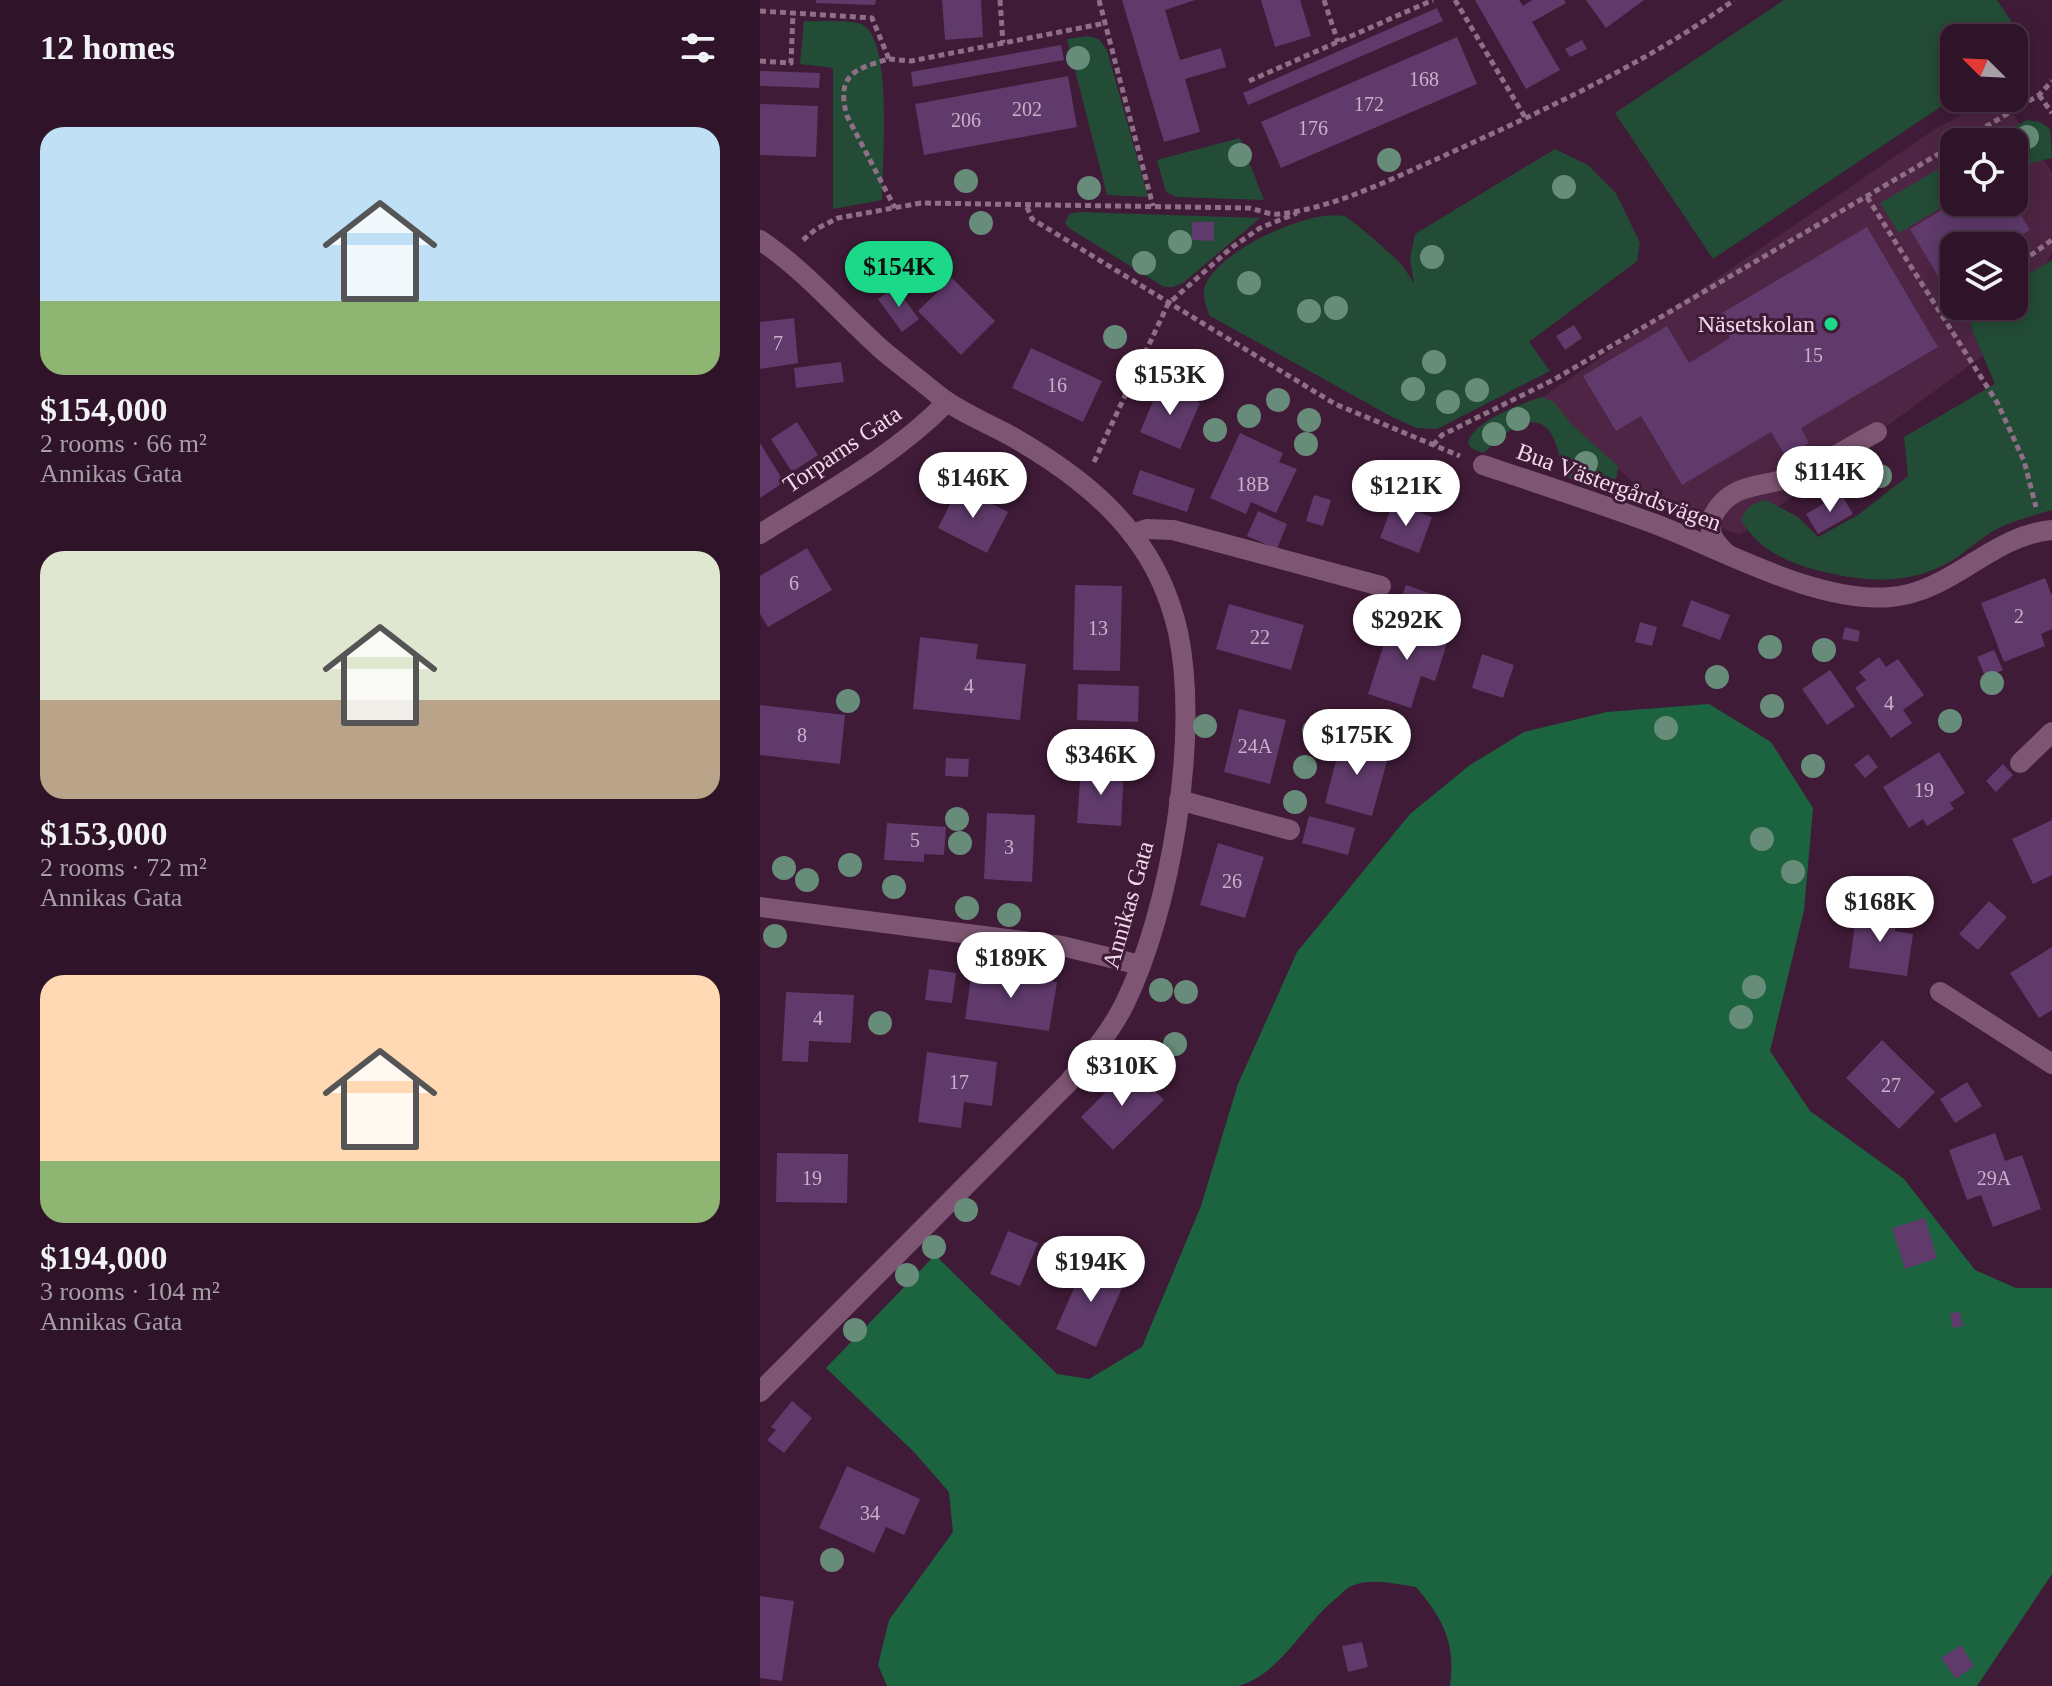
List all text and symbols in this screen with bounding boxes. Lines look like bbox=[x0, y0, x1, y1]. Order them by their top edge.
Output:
north arrow bbox=[1940, 24, 2028, 112]
map controls bbox=[1940, 24, 2028, 320]
icon: filters bbox=[676, 26, 720, 70]
text: 12 homes bbox=[40, 29, 175, 66]
house number: 168 bbox=[1409, 68, 1439, 90]
house number: 172 bbox=[1354, 93, 1384, 115]
house number: 202 bbox=[1012, 98, 1042, 120]
house number: 206 bbox=[951, 109, 981, 131]
house number: 176 bbox=[1298, 117, 1328, 139]
button: locate bbox=[1940, 128, 2028, 216]
icon: home bbox=[308, 179, 452, 323]
button: layers bbox=[1940, 232, 2028, 320]
pin: $154K bbox=[843, 241, 955, 309]
text: $154K bbox=[863, 252, 935, 281]
place label: Näsetskolan bbox=[1698, 311, 1815, 337]
marker: Näsetskolan bbox=[1822, 315, 1840, 333]
house number: 7 bbox=[773, 332, 783, 354]
house number: 15 bbox=[1803, 344, 1823, 366]
pin: $153K bbox=[1114, 349, 1226, 417]
text: $153K bbox=[1134, 360, 1206, 389]
house number: 16 bbox=[1047, 374, 1067, 396]
text: $154,000 bbox=[40, 391, 168, 428]
street label: Torparns Gata bbox=[778, 400, 906, 498]
text: 2 rooms · 66 m² bbox=[40, 429, 207, 458]
street label: Bua Västergårdsvägen bbox=[1513, 438, 1725, 536]
pin: $114K bbox=[1774, 446, 1886, 514]
pin: $146K bbox=[917, 452, 1029, 520]
text: $114K bbox=[1795, 457, 1865, 486]
text: Annikas Gata bbox=[40, 459, 182, 488]
pin: $121K bbox=[1350, 460, 1462, 528]
text: $146K bbox=[937, 463, 1009, 492]
text: $121K bbox=[1370, 471, 1442, 500]
house number: 18B bbox=[1236, 473, 1270, 495]
house number: 6 bbox=[789, 572, 799, 594]
pin: $292K bbox=[1351, 594, 1463, 662]
icon: home bbox=[308, 603, 452, 747]
text: $292K bbox=[1371, 605, 1443, 634]
house number: 2 bbox=[2014, 605, 2024, 627]
house number: 13 bbox=[1088, 617, 1108, 639]
house number: 22 bbox=[1250, 626, 1270, 648]
house number: 4 bbox=[964, 675, 974, 697]
house number: 4 bbox=[1884, 692, 1894, 714]
pin: $175K bbox=[1301, 709, 1413, 777]
text: $175K bbox=[1321, 720, 1393, 749]
house number: 8 bbox=[797, 724, 807, 746]
pin: $346K bbox=[1045, 729, 1157, 797]
house number: 24A bbox=[1238, 735, 1273, 757]
text: $346K bbox=[1065, 740, 1137, 769]
house number: 19 bbox=[1914, 779, 1934, 801]
text: $153,000 bbox=[40, 815, 168, 852]
house number: 5 bbox=[910, 829, 920, 851]
house number: 3 bbox=[1004, 836, 1014, 858]
street label: Annikas Gata bbox=[1097, 838, 1159, 972]
text: 2 rooms · 72 m² bbox=[40, 853, 207, 882]
house number: 26 bbox=[1222, 870, 1242, 892]
pin: $168K bbox=[1824, 876, 1936, 944]
text: Annikas Gata bbox=[40, 883, 182, 912]
text: $168K bbox=[1844, 887, 1916, 916]
pin: $189K bbox=[955, 932, 1067, 1000]
text: $189K bbox=[975, 943, 1047, 972]
house number: 4 bbox=[813, 1007, 823, 1029]
icon: home bbox=[308, 1027, 452, 1171]
pin: $310K bbox=[1066, 1040, 1178, 1108]
text: $310K bbox=[1086, 1051, 1158, 1080]
house number: 17 bbox=[949, 1071, 969, 1093]
house number: 27 bbox=[1881, 1074, 1901, 1096]
house number: 19 bbox=[802, 1167, 822, 1189]
house number: 29A bbox=[1977, 1167, 2012, 1189]
pin: $194K bbox=[1035, 1236, 1147, 1304]
text: $194,000 bbox=[40, 1239, 168, 1276]
text: $194K bbox=[1055, 1247, 1127, 1276]
text: 3 rooms · 104 m² bbox=[40, 1277, 220, 1306]
text: Annikas Gata bbox=[40, 1307, 182, 1336]
house number: 34 bbox=[860, 1502, 880, 1524]

